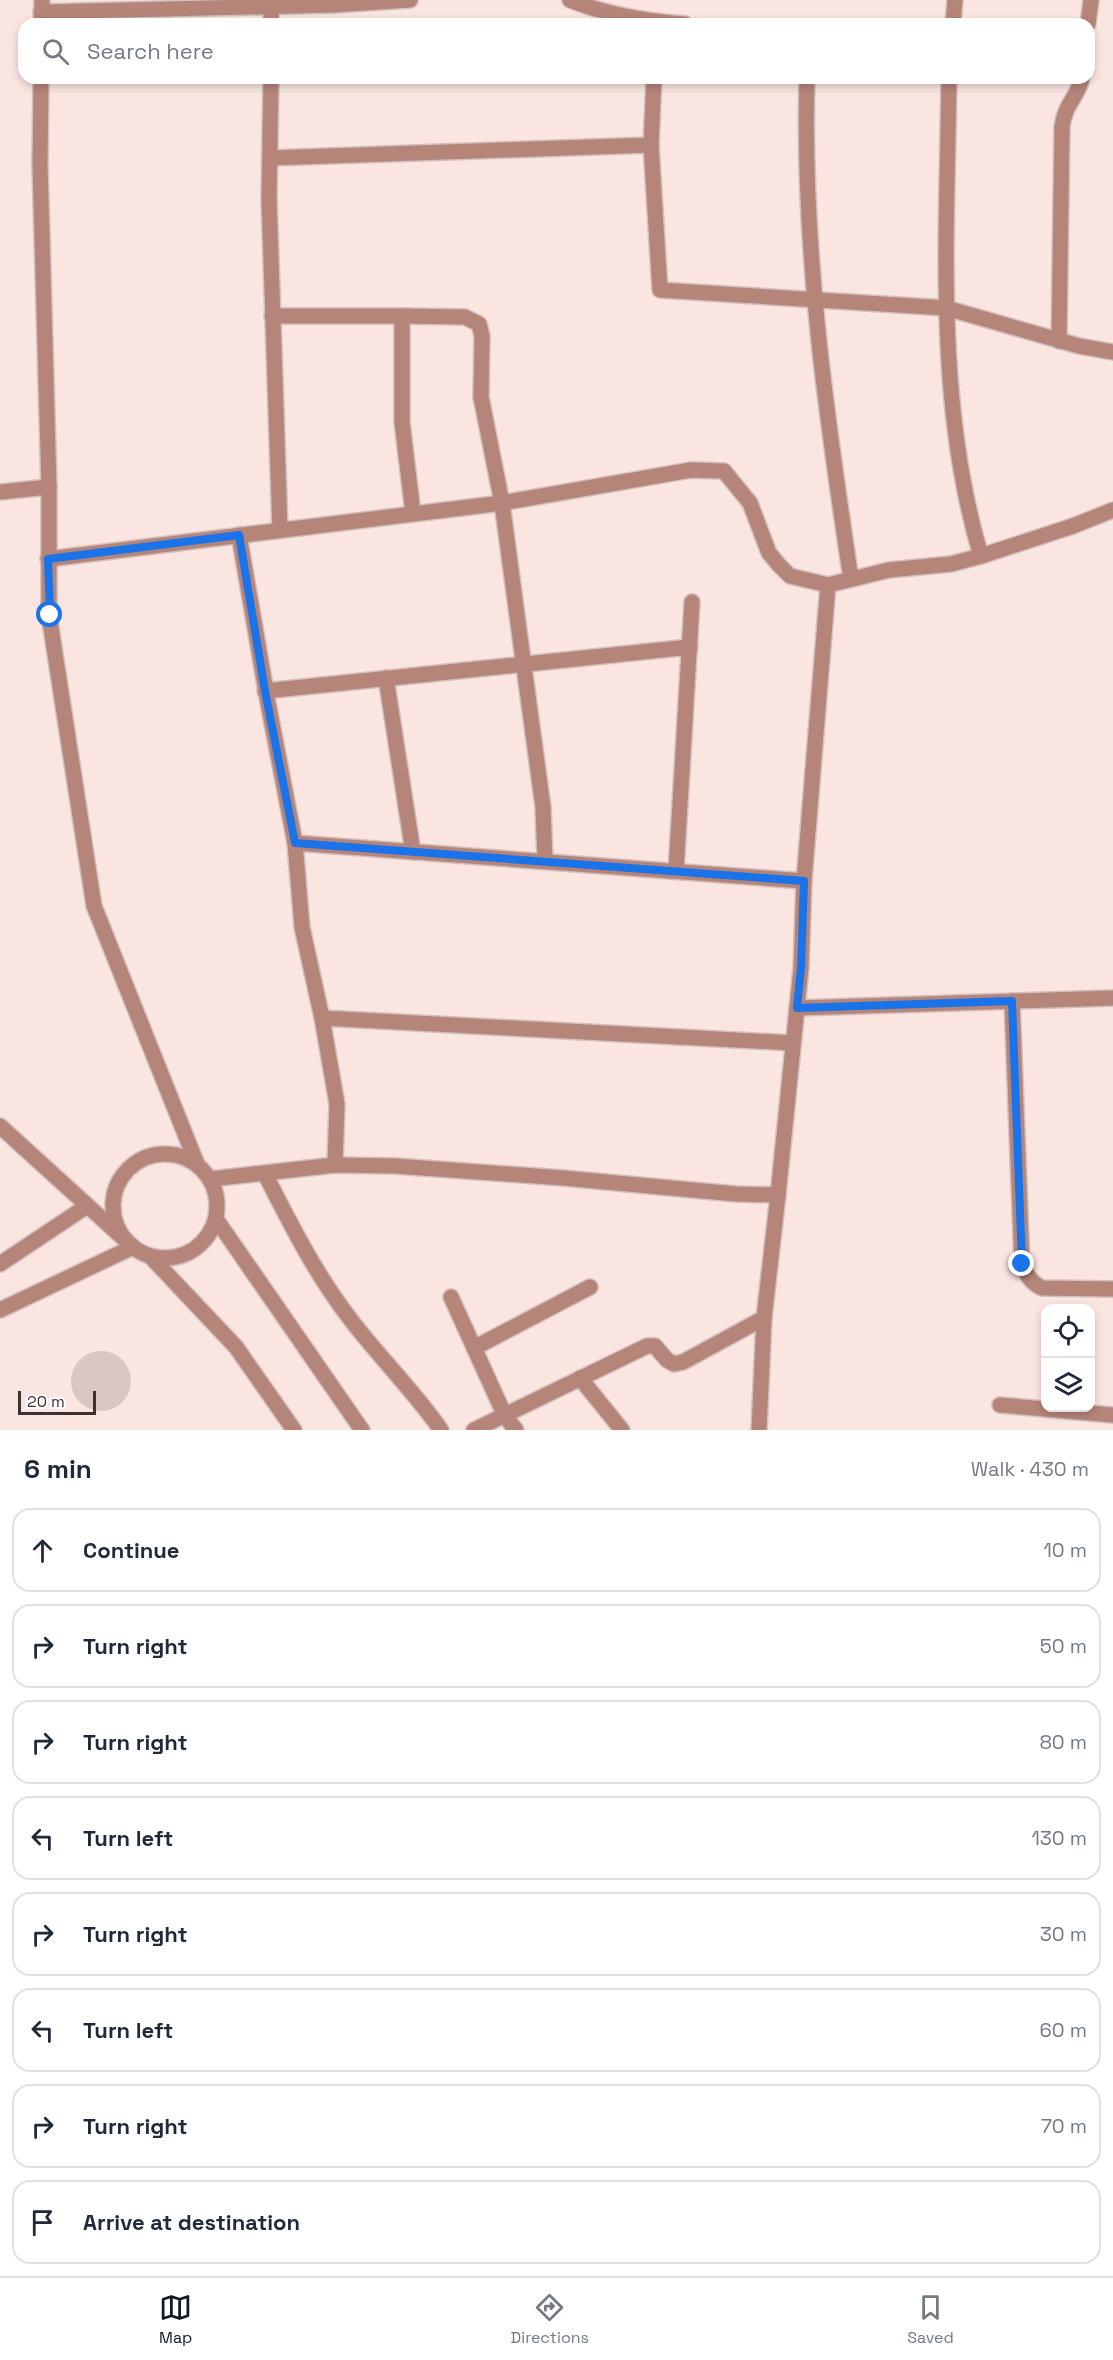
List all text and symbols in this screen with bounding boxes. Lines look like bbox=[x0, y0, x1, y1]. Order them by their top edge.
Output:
search box bbox=[18, 18, 1095, 84]
icon: search bbox=[39, 35, 72, 68]
text: Search here bbox=[87, 37, 214, 65]
route start bbox=[36, 601, 62, 627]
route end bbox=[1008, 1250, 1034, 1276]
map controls bbox=[1041, 1304, 1095, 1412]
button: locate bbox=[1041, 1304, 1095, 1358]
button: layers bbox=[1041, 1358, 1095, 1412]
scale bar bbox=[18, 1388, 96, 1416]
text: 20 m bbox=[27, 1391, 65, 1412]
text: 6 min bbox=[24, 1452, 92, 1486]
text: Walk · 430 m bbox=[971, 1456, 1089, 1482]
icon: ahead bbox=[26, 1534, 59, 1567]
text: Continue bbox=[83, 1536, 179, 1564]
text: 10 m bbox=[1043, 1537, 1087, 1563]
icon: right bbox=[26, 1630, 59, 1663]
text: Turn right bbox=[83, 1632, 188, 1660]
text: 50 m bbox=[1040, 1633, 1087, 1659]
icon: right bbox=[26, 1726, 59, 1759]
text: Turn right bbox=[83, 1728, 188, 1756]
text: 80 m bbox=[1039, 1729, 1087, 1755]
icon: left bbox=[26, 1822, 59, 1855]
text: Turn left bbox=[83, 1824, 173, 1852]
text: 130 m bbox=[1031, 1825, 1087, 1851]
icon: right bbox=[26, 1918, 59, 1951]
text: Turn right bbox=[83, 1920, 188, 1948]
text: 30 m bbox=[1040, 1921, 1087, 1947]
icon: left bbox=[26, 2014, 59, 2047]
text: Turn left bbox=[83, 2016, 173, 2044]
text: 60 m bbox=[1040, 2017, 1087, 2043]
icon: right bbox=[26, 2110, 59, 2143]
text: Turn right bbox=[83, 2112, 188, 2140]
text: 70 m bbox=[1041, 2113, 1087, 2139]
icon: arrive bbox=[26, 2206, 59, 2239]
text: Arrive at destination bbox=[83, 2208, 300, 2236]
tab: Map bbox=[159, 2291, 192, 2348]
tab: Directions bbox=[511, 2291, 589, 2348]
tab: Saved bbox=[907, 2291, 954, 2348]

